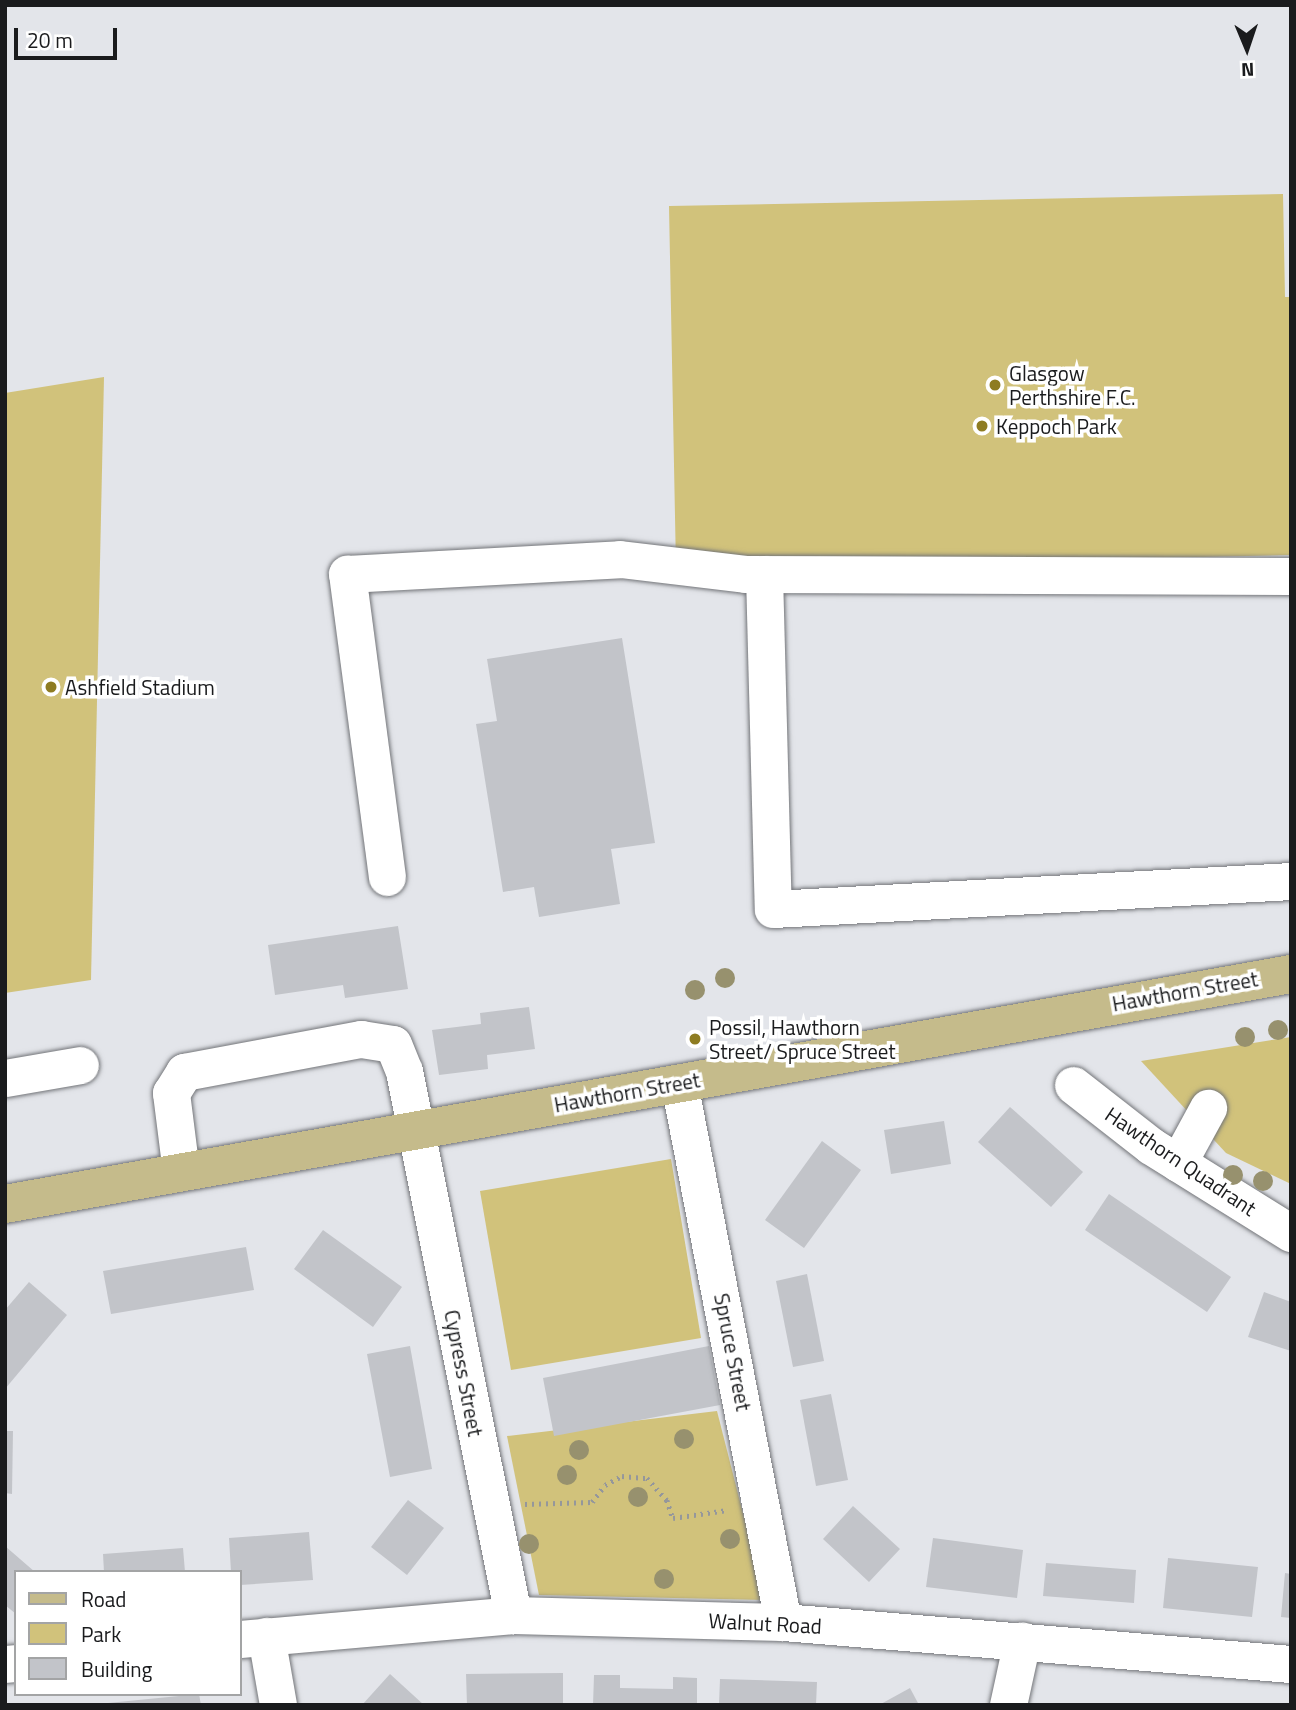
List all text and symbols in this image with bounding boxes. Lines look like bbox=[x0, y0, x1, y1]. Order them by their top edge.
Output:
scale bar bbox=[18, 14, 121, 58]
north arrow bbox=[1212, 14, 1282, 84]
text: 20 m bbox=[27, 24, 73, 56]
text: N bbox=[1241, 56, 1255, 85]
place label: Glasgow Perthshire F.C. bbox=[1009, 360, 1136, 410]
marker: Glasgow Perthshire F.C. bbox=[987, 377, 1003, 393]
place label: Keppoch Park bbox=[996, 413, 1117, 439]
marker: Keppoch Park bbox=[974, 418, 990, 434]
place label: Ashfield Stadium bbox=[65, 674, 215, 700]
marker: Ashfield Stadium bbox=[43, 679, 59, 695]
street label: Hawthorn Street bbox=[1110, 966, 1260, 1016]
place label: Possil, Hawthorn Street/ Spruce Street bbox=[709, 1014, 896, 1064]
marker: Possil, Hawthorn Street/ Spruce Street bbox=[687, 1031, 703, 1047]
street label: Hawthorn Street bbox=[552, 1067, 702, 1117]
street label: Hawthorn Quadrant bbox=[1101, 1101, 1261, 1221]
street label: Spruce Street bbox=[709, 1291, 757, 1413]
street label: Cypress Street bbox=[439, 1308, 489, 1438]
legend bbox=[14, 1570, 242, 1696]
text: Road bbox=[81, 1583, 126, 1615]
street label: Walnut Road bbox=[708, 1607, 822, 1639]
text: Park bbox=[81, 1618, 121, 1650]
text: Building bbox=[81, 1653, 152, 1685]

